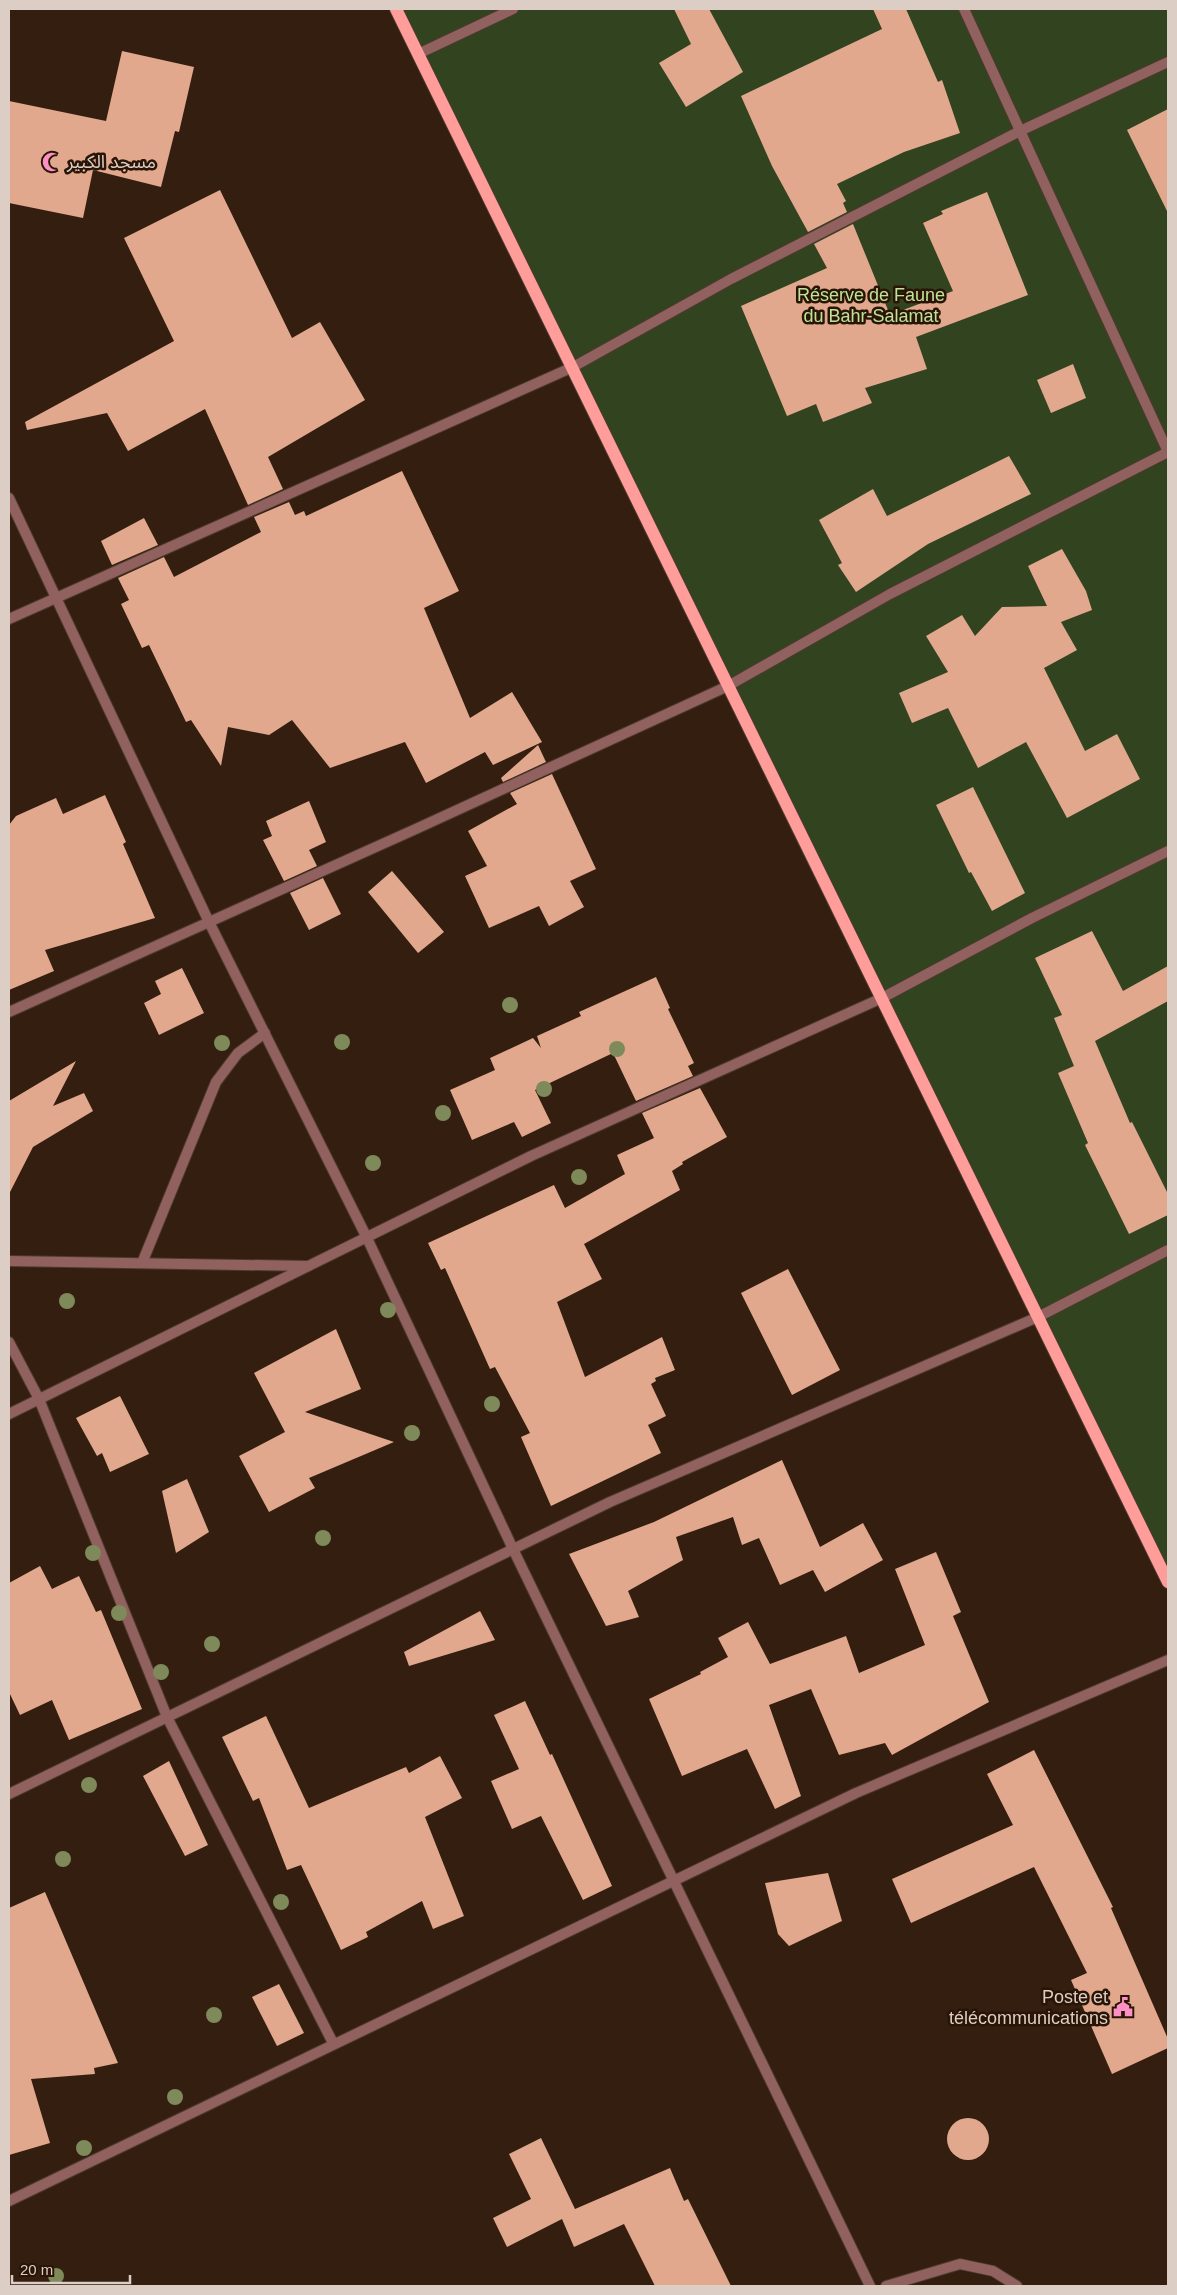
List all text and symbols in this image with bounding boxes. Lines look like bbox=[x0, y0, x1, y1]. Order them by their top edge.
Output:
mosque icon: مسجد الكبير bbox=[41, 151, 63, 173]
place label: مسجد الكبير bbox=[66, 152, 156, 173]
park label: Réserve de Faune du Bahr-Salamat bbox=[797, 285, 945, 326]
place label: Poste et télécommunications bbox=[949, 1987, 1108, 2028]
public building icon: Poste et télécommunications bbox=[1112, 1996, 1134, 2018]
scale bar bbox=[12, 2252, 130, 2284]
text: 20 m bbox=[20, 2261, 53, 2278]

